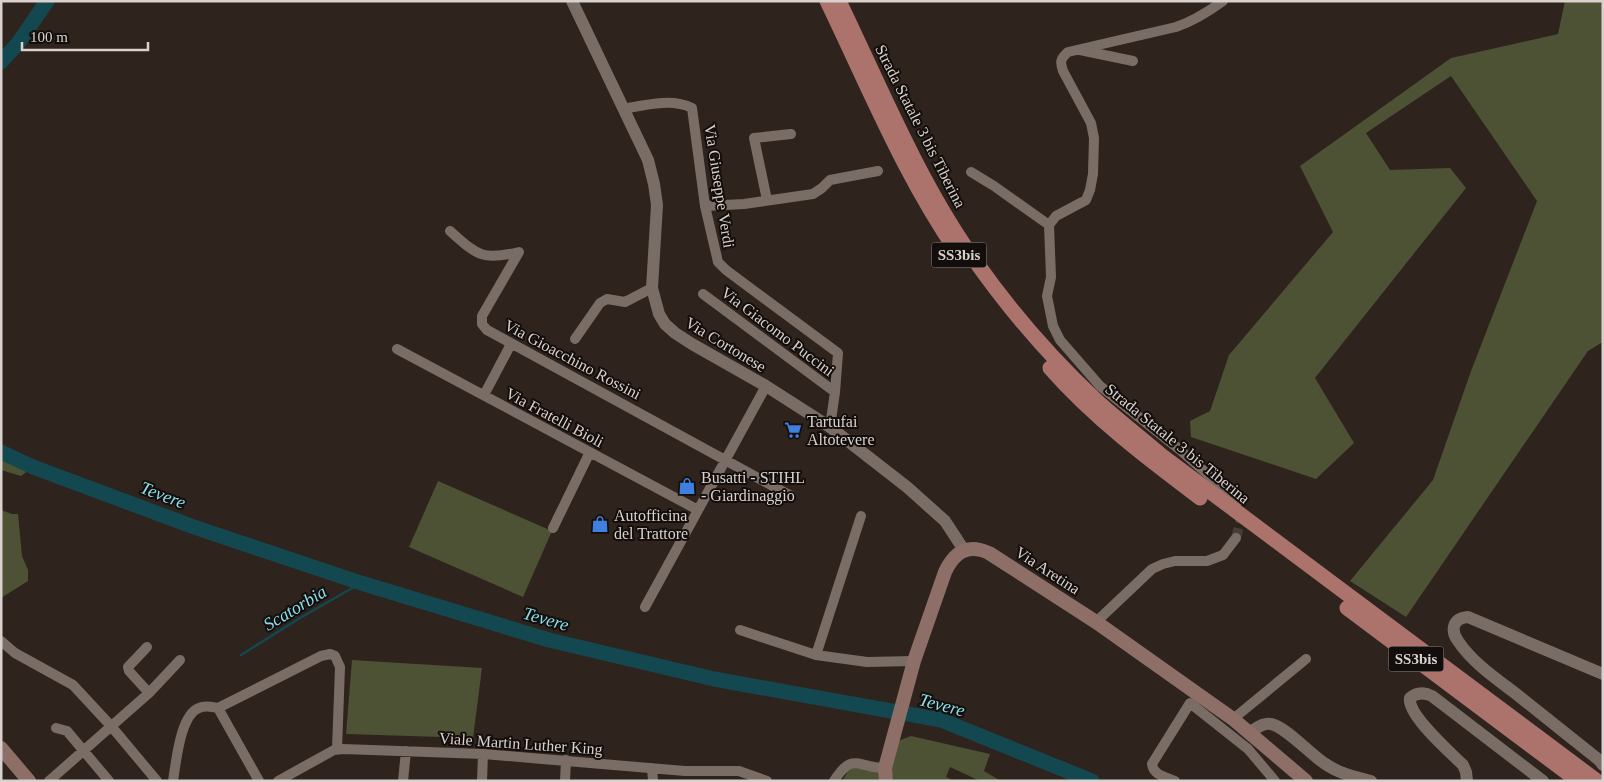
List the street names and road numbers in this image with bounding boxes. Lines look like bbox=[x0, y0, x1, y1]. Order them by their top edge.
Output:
street label: Strada Statale 3 bis Tiberina bbox=[872, 42, 969, 210]
street label: Via Giuseppe Verdi bbox=[700, 123, 738, 250]
road number: SS3bis bbox=[932, 242, 986, 268]
street label: Via Giacomo Puccini bbox=[718, 283, 838, 380]
street label: Via Cortonese bbox=[682, 314, 769, 375]
street label: Via Gioacchino Rossini bbox=[502, 316, 644, 403]
street label: Strada Statale 3 bis Tiberina bbox=[1102, 380, 1253, 507]
street label: Via Fratelli Bioli bbox=[503, 385, 607, 451]
street label: Via Aretina bbox=[1012, 543, 1083, 597]
road number: SS3bis bbox=[1388, 646, 1444, 672]
street label: Viale Martin Luther King bbox=[439, 729, 603, 759]

